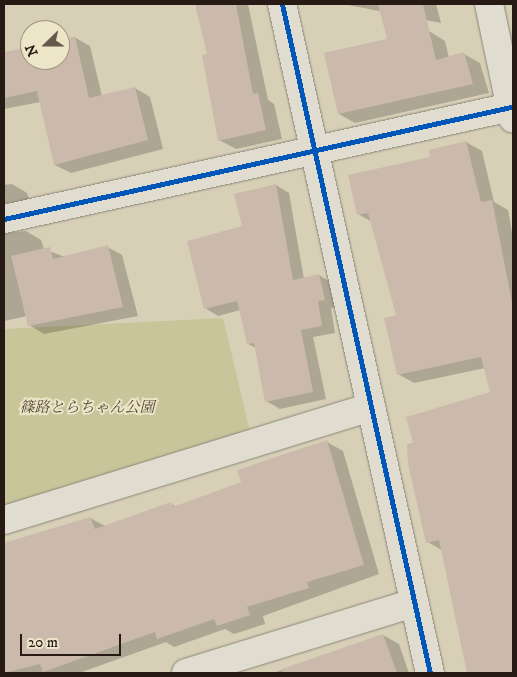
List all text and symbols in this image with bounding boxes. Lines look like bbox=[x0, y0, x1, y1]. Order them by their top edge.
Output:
north arrow bbox=[20, 20, 70, 70]
text: N bbox=[22, 42, 43, 59]
park label: 篠路とらちゃん公園 bbox=[20, 399, 154, 417]
scale bar bbox=[22, 624, 124, 656]
text: 20 m bbox=[28, 633, 58, 652]

